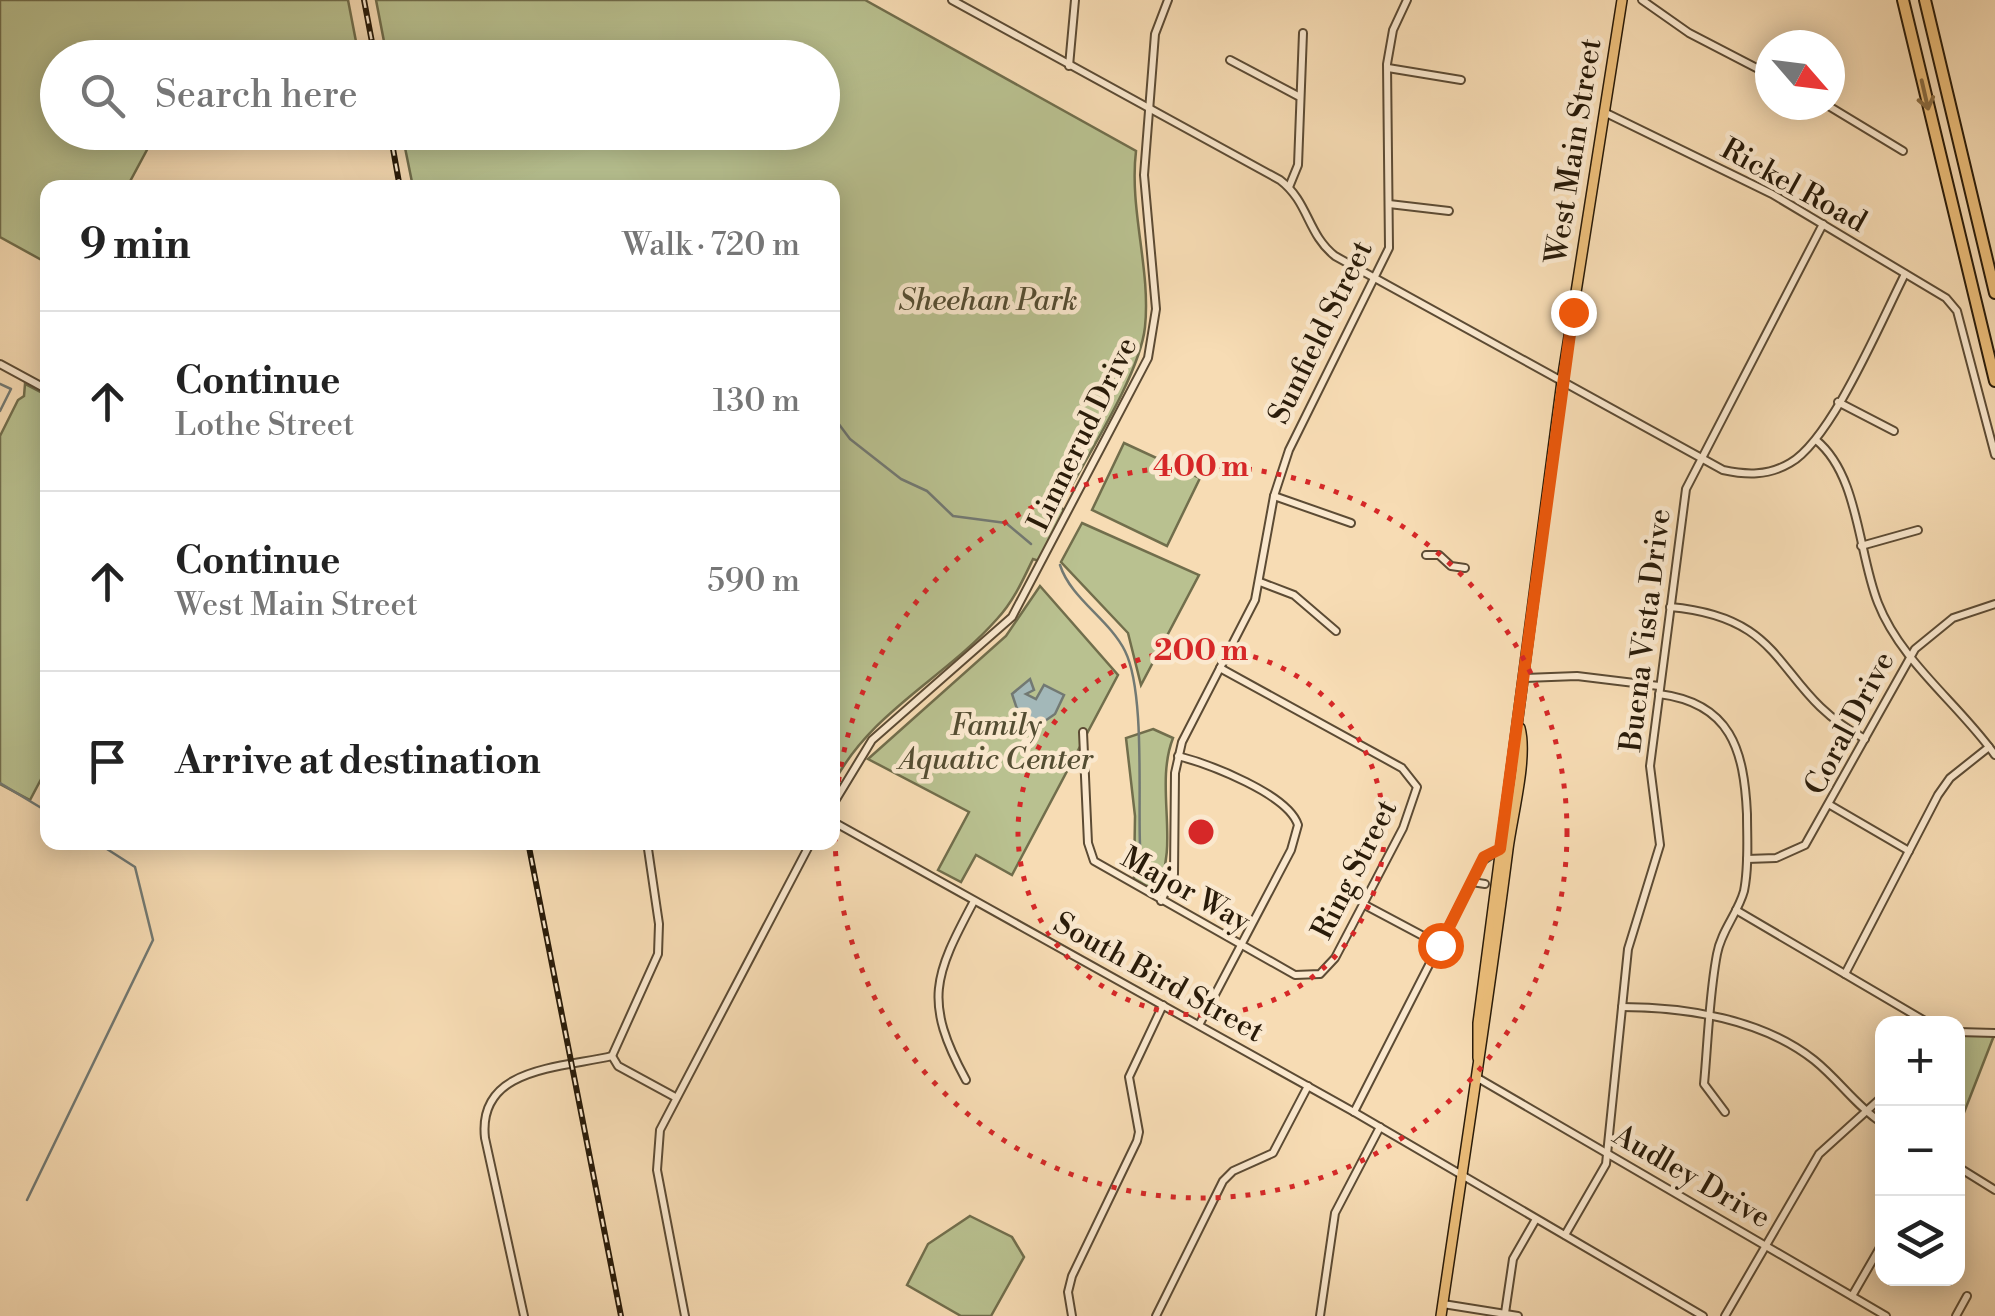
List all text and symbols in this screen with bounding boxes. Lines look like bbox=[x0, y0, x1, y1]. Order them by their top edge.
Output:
north arrow bbox=[1755, 30, 1845, 120]
street label: West Main Street bbox=[1537, 35, 1611, 268]
search box bbox=[40, 40, 840, 150]
icon: search bbox=[75, 68, 130, 123]
text: Search here bbox=[155, 72, 358, 119]
one-way arrow bbox=[1917, 78, 1935, 110]
street label: Rickel Road bbox=[1714, 130, 1873, 242]
text: 9 min bbox=[80, 219, 191, 272]
text: Walk · 720 m bbox=[622, 225, 800, 265]
street label: Sunfield Street bbox=[1260, 234, 1382, 430]
park label: Sheehan Park bbox=[898, 282, 1078, 320]
route end bbox=[1551, 290, 1597, 336]
street label: Linnerud Drive bbox=[1020, 331, 1146, 538]
text: Continue bbox=[175, 358, 340, 405]
icon: ahead bbox=[80, 374, 135, 429]
text: 130 m bbox=[713, 381, 800, 421]
text: Lothe Street bbox=[175, 405, 354, 445]
text: 400 m bbox=[1153, 448, 1249, 486]
street label: Buena Vista Drive bbox=[1612, 506, 1680, 755]
text: Continue bbox=[175, 538, 340, 585]
icon: ahead bbox=[80, 554, 135, 609]
text: 590 m bbox=[707, 561, 800, 601]
text: West Main Street bbox=[175, 585, 418, 625]
text: 200 m bbox=[1154, 632, 1248, 670]
street label: Coral Drive bbox=[1796, 645, 1903, 802]
park label: Family Aquatic Center bbox=[896, 707, 1095, 779]
icon: arrive bbox=[80, 734, 135, 789]
text: Arrive at destination bbox=[175, 738, 541, 785]
street label: Ring Street bbox=[1304, 793, 1406, 946]
centre of rings bbox=[1183, 814, 1219, 850]
street label: Major Way bbox=[1114, 839, 1257, 941]
street label: South Bird Street bbox=[1047, 904, 1271, 1052]
route start bbox=[1418, 923, 1464, 969]
map controls bbox=[1875, 1016, 1965, 1286]
button: + bbox=[1875, 1016, 1965, 1106]
button: − bbox=[1875, 1106, 1965, 1196]
street label: Audley Drive bbox=[1605, 1116, 1777, 1237]
button: layers bbox=[1875, 1196, 1965, 1286]

